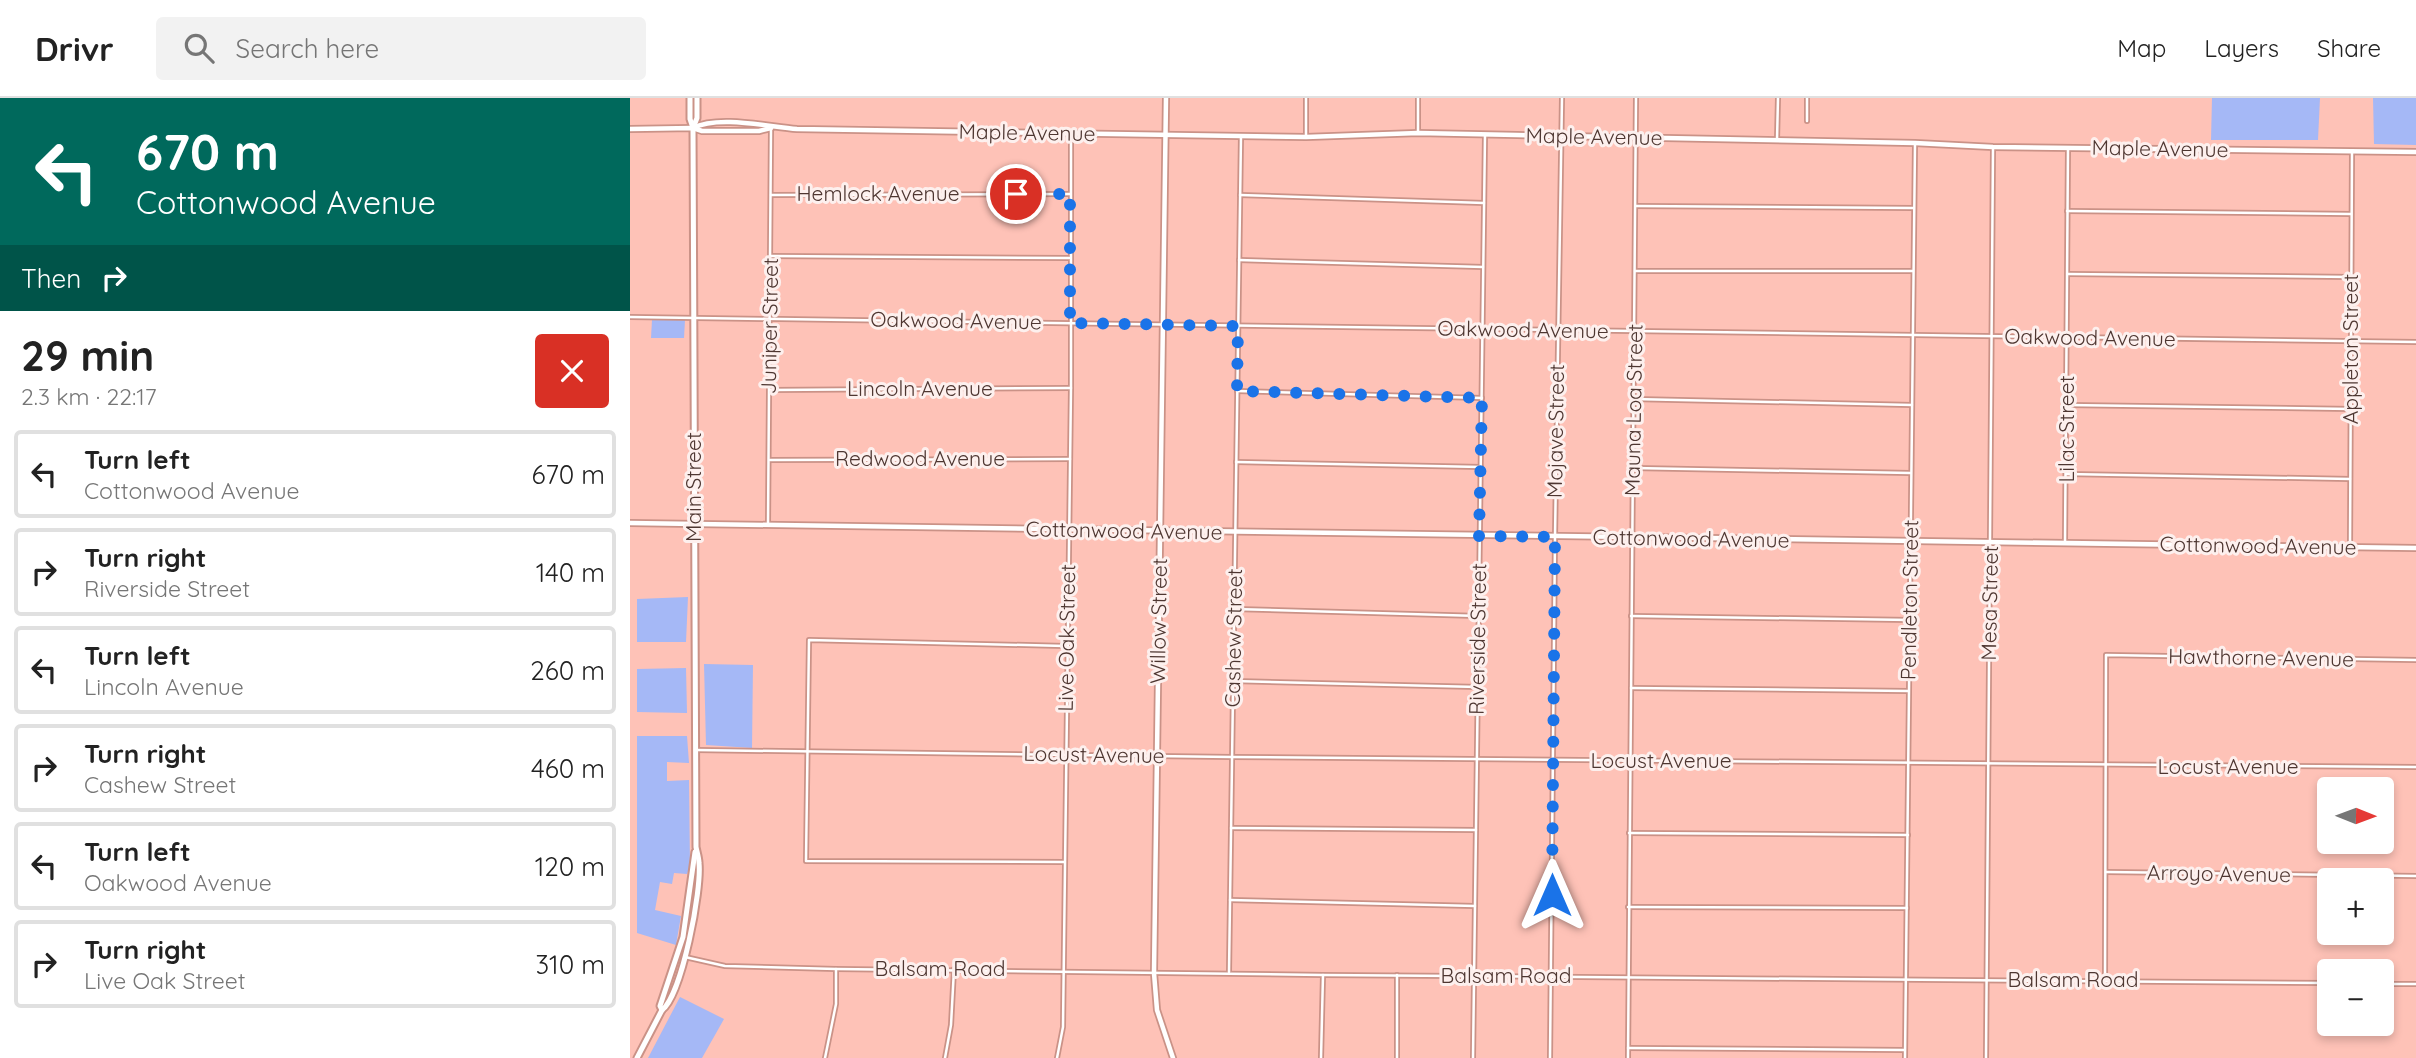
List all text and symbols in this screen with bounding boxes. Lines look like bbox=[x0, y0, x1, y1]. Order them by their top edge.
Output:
search box bbox=[156, 17, 646, 80]
text: Drivr bbox=[35, 28, 114, 69]
icon: search bbox=[180, 29, 218, 67]
text: Search here bbox=[236, 32, 379, 65]
text: Map bbox=[2117, 33, 2166, 63]
text: Layers bbox=[2204, 33, 2279, 63]
text: Share bbox=[2317, 33, 2381, 63]
street label: Maple Avenue bbox=[958, 118, 1096, 146]
text: 670 m bbox=[136, 121, 279, 182]
street label: Maple Avenue bbox=[1525, 122, 1663, 150]
icon: left bbox=[21, 126, 112, 217]
street label: Maple Avenue bbox=[2091, 134, 2229, 162]
pin bbox=[986, 164, 1046, 224]
icon: arrive bbox=[997, 175, 1035, 213]
street label: Hemlock Avenue bbox=[796, 180, 960, 206]
text: Cottonwood Avenue bbox=[136, 182, 436, 222]
street label: Juniper Street bbox=[755, 258, 783, 394]
icon: right bbox=[95, 259, 133, 297]
text: Then bbox=[21, 262, 81, 295]
street label: Appleton Street bbox=[2337, 274, 2363, 424]
street label: Oakwood Avenue bbox=[870, 306, 1042, 334]
street label: Oakwood Avenue bbox=[1437, 315, 1609, 343]
street label: Oakwood Avenue bbox=[2004, 323, 2176, 351]
street label: Mauna Loa Street bbox=[1618, 324, 1648, 496]
text: 29 min bbox=[21, 329, 154, 382]
button: close bbox=[535, 334, 609, 408]
street label: Mojave Street bbox=[1541, 364, 1569, 498]
street label: Lincoln Avenue bbox=[847, 375, 993, 401]
street label: Lilac Street bbox=[2053, 375, 2079, 483]
text: 2.3 km · 22:17 bbox=[21, 382, 157, 411]
street label: Main Street bbox=[680, 432, 706, 542]
text: Turn left bbox=[84, 443, 191, 476]
street label: Redwood Avenue bbox=[835, 445, 1005, 471]
icon: left bbox=[25, 455, 63, 493]
text: 670 m bbox=[531, 458, 605, 491]
text: Cottonwood Avenue bbox=[84, 476, 300, 505]
street label: Cottonwood Avenue bbox=[1025, 515, 1223, 545]
street label: Pendleton Street bbox=[1895, 520, 1923, 680]
street label: Cottonwood Avenue bbox=[1592, 523, 1790, 553]
street label: Cottonwood Avenue bbox=[2159, 530, 2357, 560]
text: Turn right bbox=[84, 541, 206, 574]
street label: Mesa Street bbox=[1975, 545, 2003, 661]
icon: right bbox=[25, 553, 63, 591]
text: 140 m bbox=[536, 556, 605, 589]
street label: Willow Street bbox=[1144, 558, 1172, 684]
street label: Riverside Street bbox=[1463, 563, 1491, 715]
street label: Live Oak Street bbox=[1052, 564, 1080, 712]
street label: Cashew Street bbox=[1219, 568, 1247, 708]
text: Riverside Street bbox=[84, 574, 250, 603]
text: Turn left bbox=[84, 639, 191, 672]
street label: Hawthorne Avenue bbox=[2168, 642, 2354, 672]
icon: left bbox=[25, 651, 63, 689]
text: 260 m bbox=[530, 654, 605, 687]
text: Lincoln Avenue bbox=[84, 672, 244, 701]
text: Turn right bbox=[84, 737, 206, 770]
street label: Locust Avenue bbox=[1023, 740, 1165, 768]
street label: Locust Avenue bbox=[1590, 747, 1732, 773]
icon: right bbox=[25, 749, 63, 787]
text: 460 m bbox=[531, 752, 605, 785]
street label: Locust Avenue bbox=[2157, 753, 2299, 779]
text: Cashew Street bbox=[84, 770, 236, 799]
north arrow bbox=[2317, 777, 2394, 854]
map controls bbox=[2317, 777, 2394, 1036]
text: Turn left bbox=[84, 835, 191, 868]
icon: left bbox=[25, 847, 63, 885]
text: 120 m bbox=[535, 850, 605, 883]
position arrow bbox=[1515, 858, 1589, 932]
street label: Arroyo Avenue bbox=[2147, 859, 2291, 887]
text: Oakwood Avenue bbox=[84, 868, 272, 897]
button: + bbox=[2317, 868, 2394, 945]
text: Turn right bbox=[84, 933, 206, 966]
icon: right bbox=[25, 945, 63, 983]
text: 310 m bbox=[535, 948, 605, 981]
street label: Balsam Road bbox=[875, 955, 1005, 981]
button: − bbox=[2317, 959, 2394, 1036]
street label: Balsam Road bbox=[1441, 962, 1571, 988]
text: Live Oak Street bbox=[84, 966, 245, 995]
street label: Balsam Road bbox=[2008, 966, 2138, 992]

